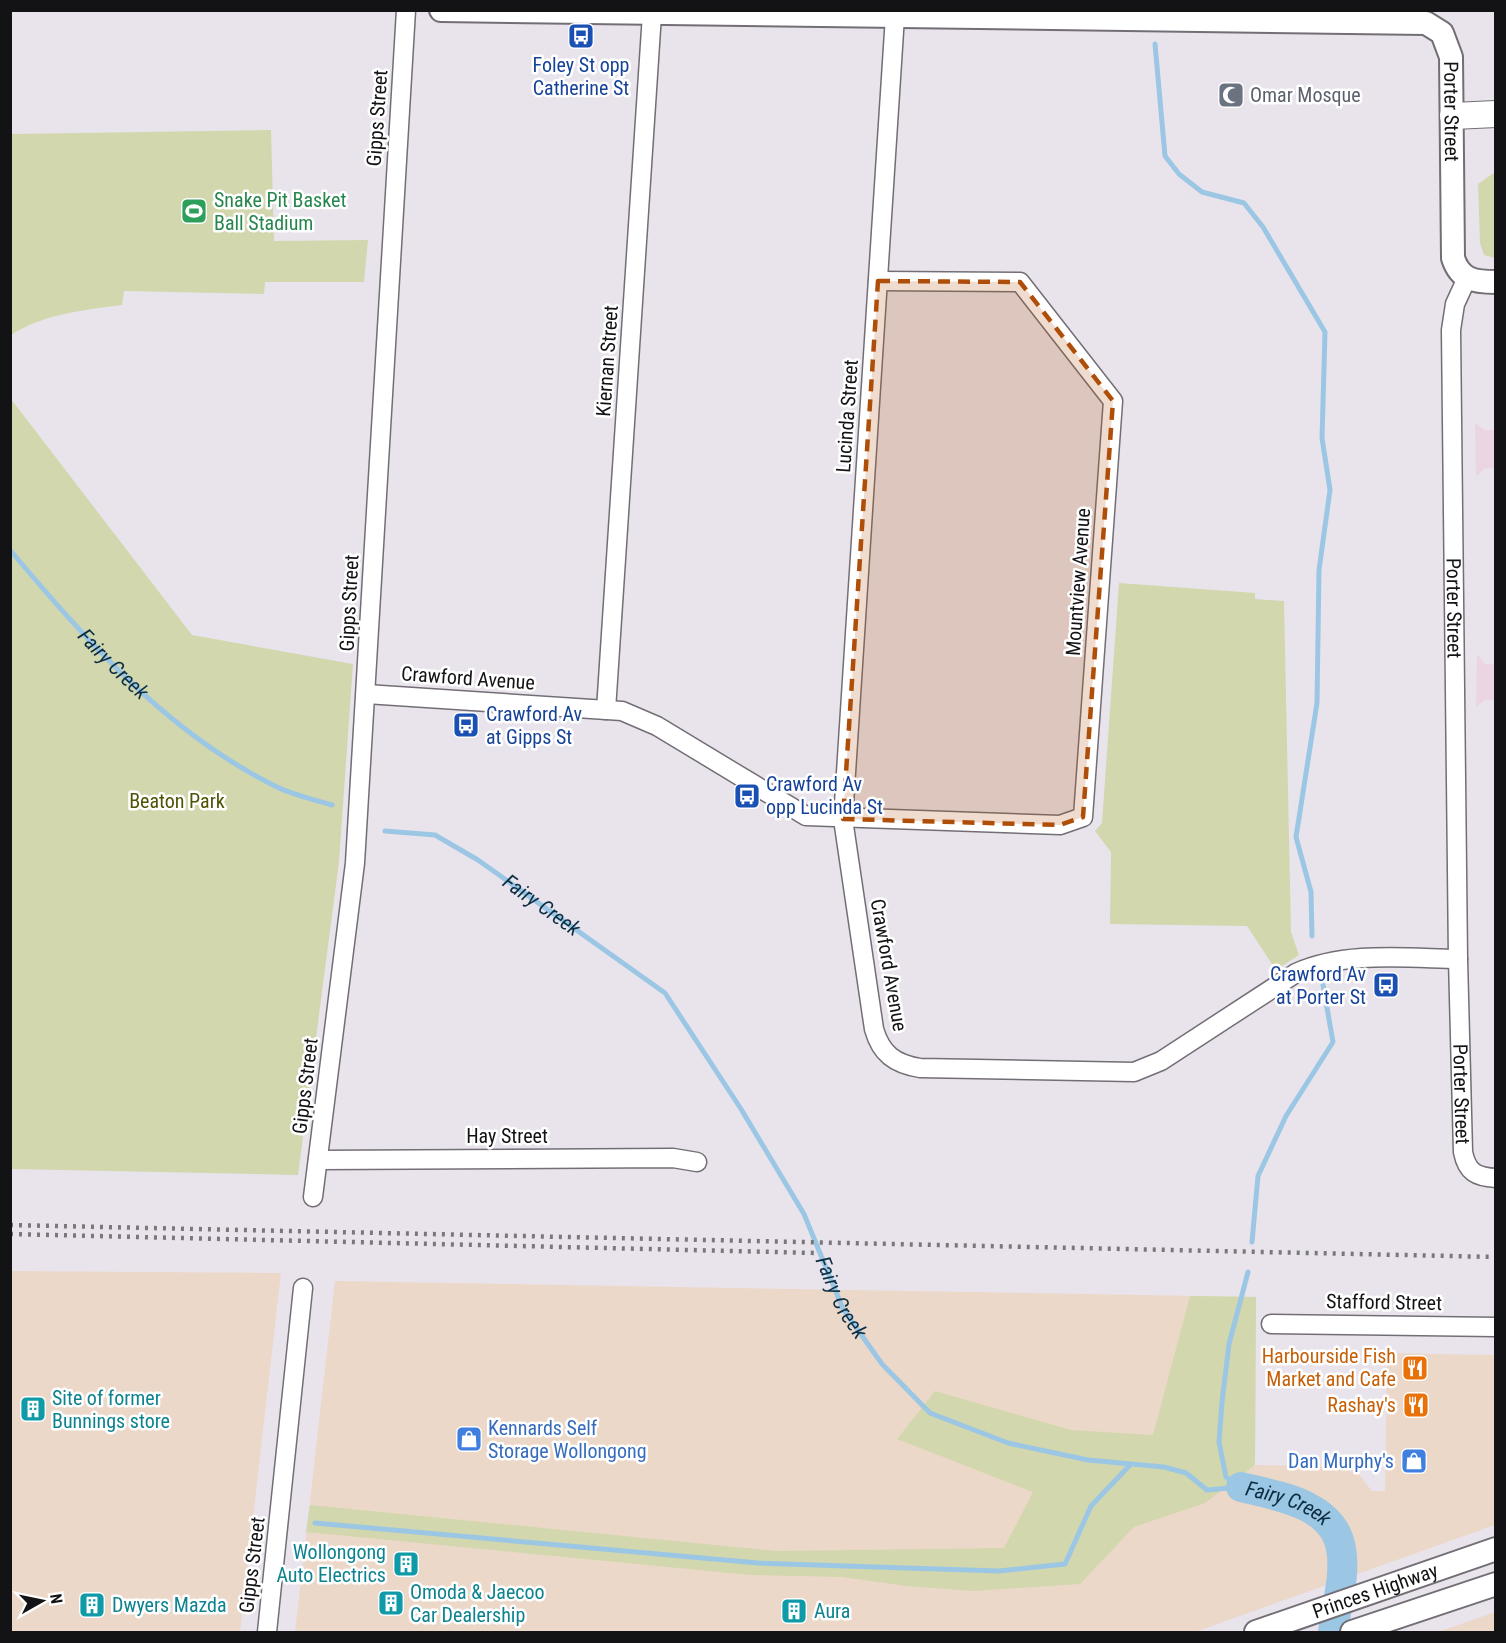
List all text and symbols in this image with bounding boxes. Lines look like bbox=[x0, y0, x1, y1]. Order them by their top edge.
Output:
bus stop icon: Foley St opp Catherine St bbox=[566, 21, 596, 51]
place label: Foley St opp Catherine St bbox=[533, 53, 629, 100]
street label: Porter Street bbox=[1439, 61, 1464, 162]
street label: Gipps Street bbox=[362, 69, 392, 167]
mosque icon: Omar Mosque bbox=[1216, 80, 1246, 110]
place label: Omar Mosque bbox=[1250, 83, 1361, 107]
place label: Snake Pit Basket Ball Stadium bbox=[214, 188, 346, 235]
sports icon: Snake Pit Basket Ball Stadium bbox=[179, 196, 209, 226]
street label: Kiernan Street bbox=[591, 305, 623, 417]
street label: Lucinda Street bbox=[831, 359, 863, 473]
street label: Mountview Avenue bbox=[1061, 507, 1095, 657]
street label: Gipps Street bbox=[334, 554, 364, 652]
street label: Porter Street bbox=[1442, 558, 1467, 658]
water label: Fairy Creek bbox=[73, 624, 154, 705]
street label: Crawford Avenue bbox=[400, 661, 536, 695]
place label: Crawford Av at Gipps St bbox=[486, 702, 582, 749]
bus stop icon: Crawford Av at Gipps St bbox=[451, 710, 481, 740]
place label: Crawford Av opp Lucinda St bbox=[766, 772, 883, 819]
bus stop icon: Crawford Av opp Lucinda St bbox=[732, 781, 762, 811]
park label: Beaton Park bbox=[129, 789, 225, 813]
water label: Fairy Creek bbox=[498, 870, 586, 941]
street label: Crawford Avenue bbox=[866, 897, 912, 1033]
place label: Crawford Av at Porter St bbox=[1270, 962, 1366, 1009]
bus stop icon: Crawford Av at Porter St bbox=[1371, 970, 1401, 1000]
street label: Gipps Street bbox=[287, 1036, 323, 1135]
street label: Porter Street bbox=[1448, 1043, 1475, 1145]
street label: Hay Street bbox=[466, 1124, 548, 1148]
water label: Fairy Creek bbox=[811, 1253, 873, 1344]
street label: Stafford Street bbox=[1326, 1289, 1442, 1315]
place label: Harbourside Fish Market and Cafe bbox=[1262, 1344, 1396, 1391]
restaurant icon: Harbourside Fish Market and Cafe bbox=[1400, 1353, 1430, 1383]
place label: Site of former Bunnings store bbox=[52, 1386, 170, 1433]
restaurant icon: Rashay's bbox=[1401, 1390, 1431, 1420]
place label: Rashay's bbox=[1327, 1393, 1396, 1417]
building icon: Site of former Bunnings store bbox=[18, 1394, 48, 1424]
place label: Kennards Self Storage Wollongong bbox=[488, 1416, 647, 1463]
shop icon: Kennards Self Storage Wollongong bbox=[454, 1424, 484, 1454]
shop icon: Dan Murphy's bbox=[1399, 1446, 1429, 1476]
place label: Dan Murphy's bbox=[1288, 1449, 1394, 1473]
water label: Fairy Creek bbox=[1243, 1477, 1337, 1531]
street label: Gipps Street bbox=[234, 1515, 270, 1614]
place label: Wollongong Auto Electrics bbox=[276, 1540, 386, 1587]
building icon: Wollongong Auto Electrics bbox=[391, 1549, 421, 1579]
street label: Princes Highway bbox=[1309, 1558, 1441, 1624]
north arrow bbox=[12, 1571, 72, 1631]
place label: Omoda & Jaecoo Car Dealership bbox=[410, 1580, 545, 1627]
building icon: Omoda & Jaecoo Car Dealership bbox=[376, 1588, 406, 1618]
building icon: Dwyers Mazda bbox=[77, 1590, 107, 1620]
text: N bbox=[46, 1592, 66, 1605]
place label: Dwyers Mazda bbox=[112, 1593, 227, 1617]
building icon: Aura bbox=[779, 1596, 809, 1626]
place label: Aura bbox=[814, 1599, 850, 1623]

